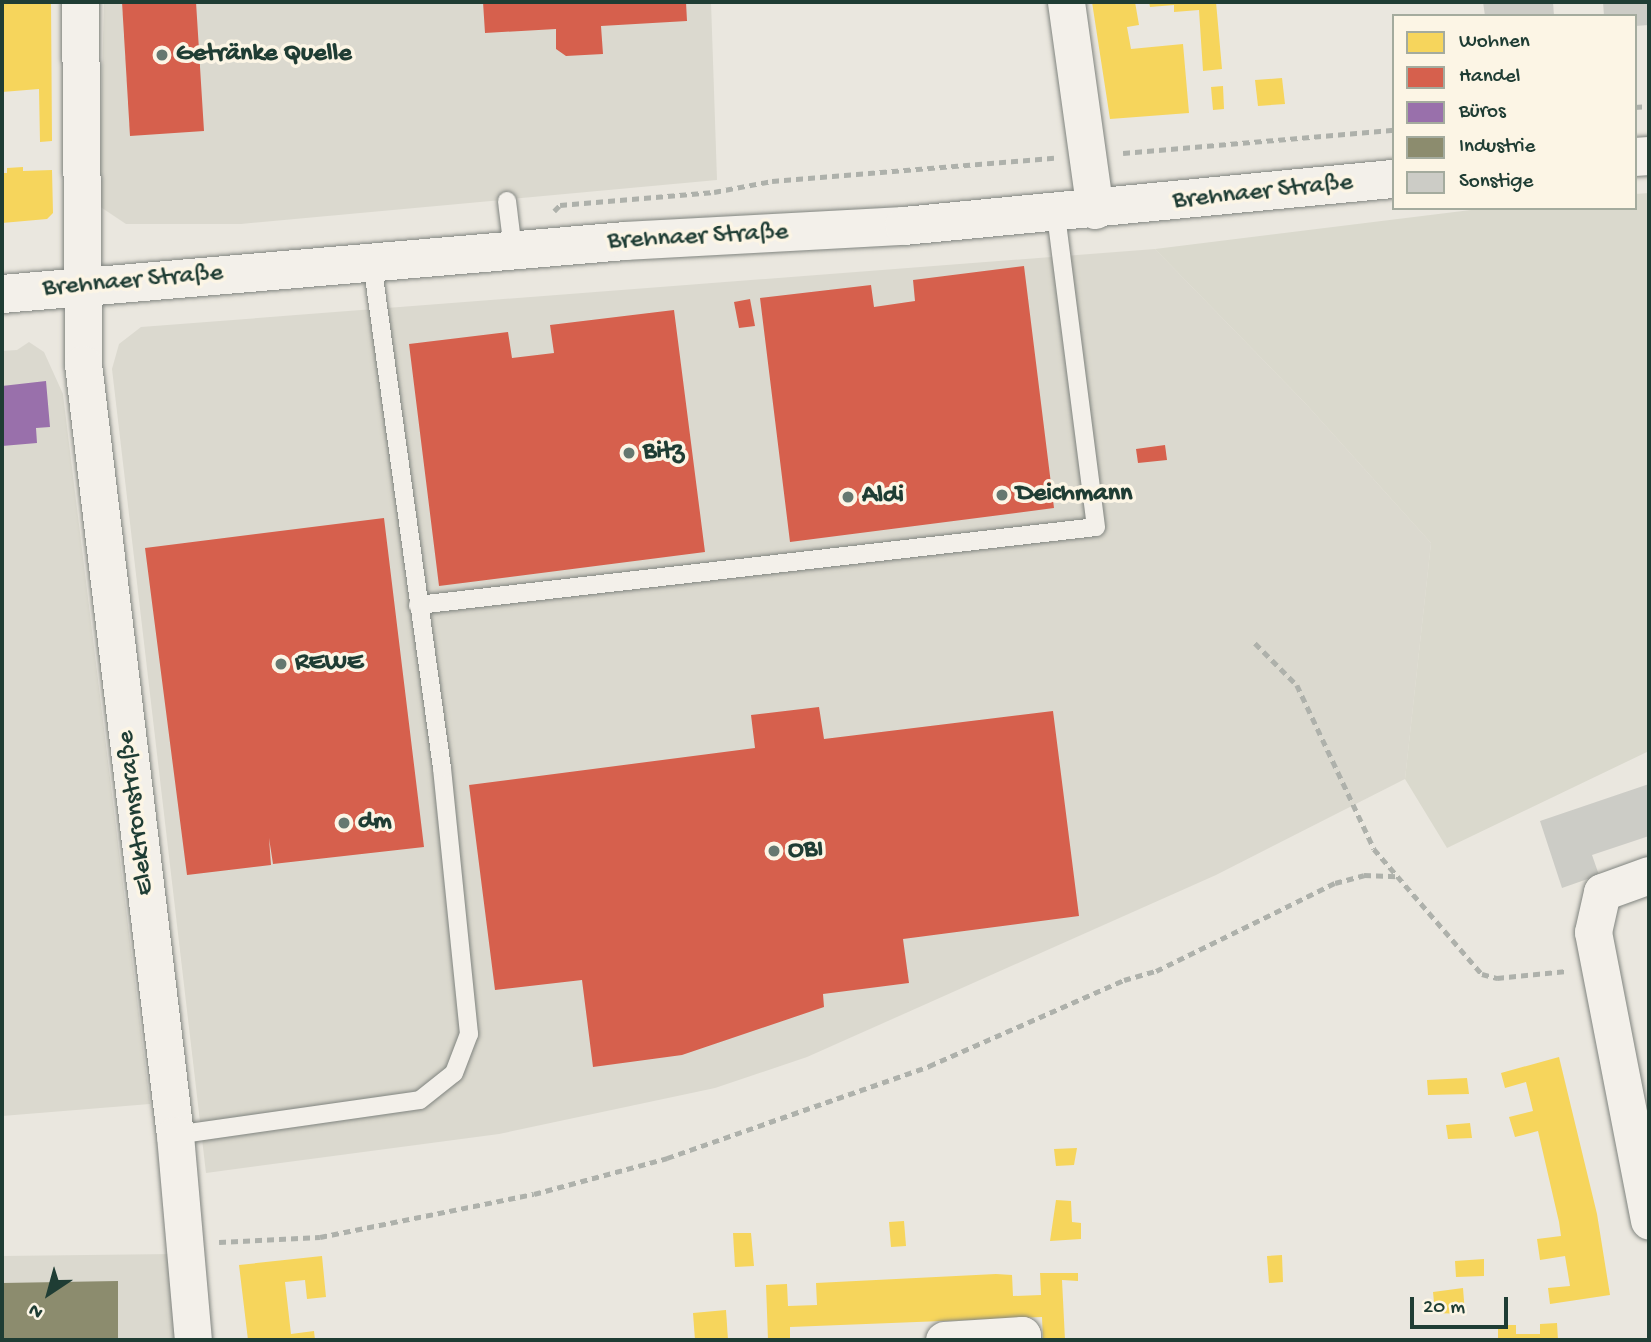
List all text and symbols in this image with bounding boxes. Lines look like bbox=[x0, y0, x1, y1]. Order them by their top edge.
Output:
legend bbox=[1392, 14, 1637, 210]
text: Wohnen bbox=[1459, 30, 1530, 55]
place label: Getränke Quelle bbox=[176, 39, 352, 71]
marker: Getränke Quelle bbox=[154, 47, 170, 63]
text: Handel bbox=[1459, 65, 1520, 90]
text: Büros bbox=[1459, 100, 1506, 125]
text: Industrie bbox=[1459, 135, 1535, 160]
street label: Brehnaer Straße bbox=[1171, 168, 1355, 218]
text: Sonstige bbox=[1459, 170, 1533, 195]
street label: Brehnaer Straße bbox=[607, 218, 789, 258]
street label: Brehnaer Straße bbox=[41, 259, 225, 305]
place label: Bitz bbox=[643, 437, 684, 469]
marker: Bitz bbox=[621, 445, 637, 461]
place label: Deichmann bbox=[1016, 479, 1132, 511]
place label: Aldi bbox=[862, 481, 904, 513]
marker: Deichmann bbox=[994, 487, 1010, 503]
marker: Aldi bbox=[840, 489, 856, 505]
place label: REWE bbox=[295, 648, 363, 680]
marker: REWE bbox=[273, 656, 289, 672]
street label: Elektronstraße bbox=[111, 729, 163, 897]
place label: dm bbox=[358, 807, 392, 839]
marker: dm bbox=[336, 815, 352, 831]
place label: OBI bbox=[788, 835, 823, 867]
marker: OBI bbox=[766, 843, 782, 859]
north arrow bbox=[14, 1258, 84, 1328]
scale bar bbox=[1413, 1282, 1511, 1326]
text: 20 m bbox=[1423, 1296, 1465, 1321]
text: N bbox=[25, 1297, 48, 1323]

